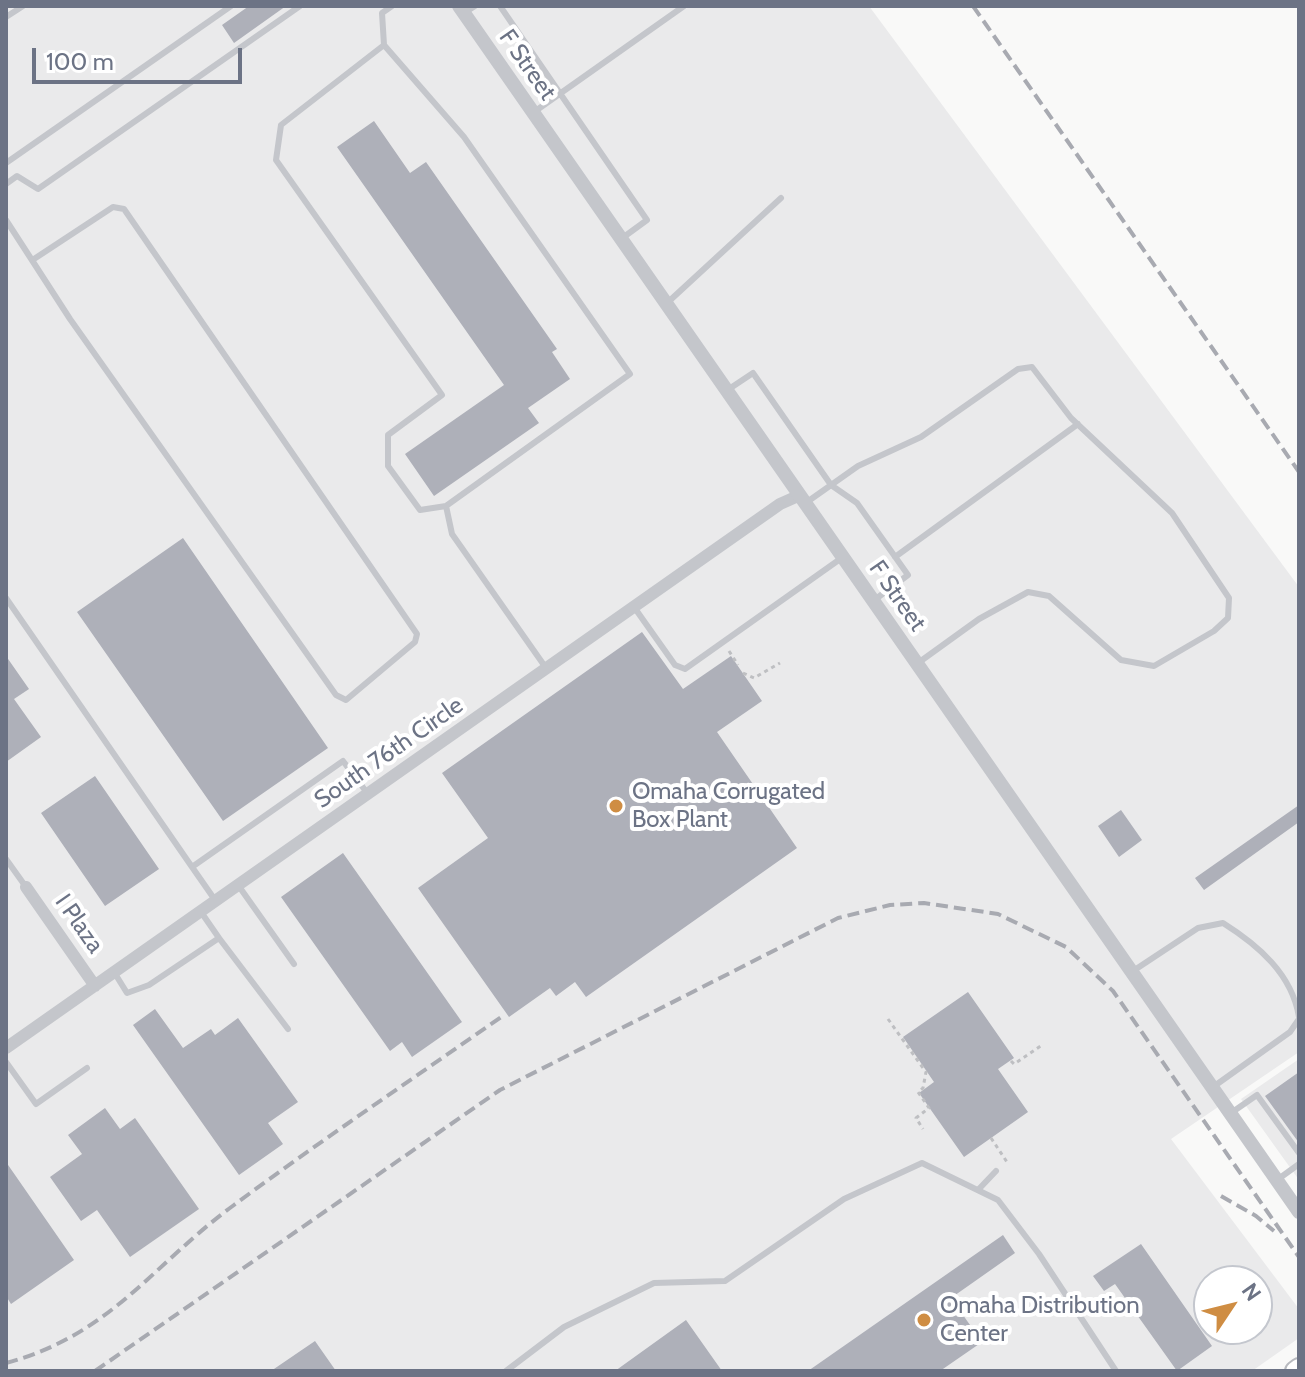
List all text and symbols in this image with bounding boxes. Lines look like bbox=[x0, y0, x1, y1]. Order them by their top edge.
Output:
street label: F Street bbox=[492, 24, 562, 106]
scale bar bbox=[36, 32, 246, 82]
text: 100 m bbox=[46, 47, 114, 76]
street label: F Street bbox=[862, 555, 932, 637]
street label: South 76th Circle bbox=[309, 691, 469, 815]
place label: Omaha Corrugated Box Plant bbox=[632, 778, 825, 834]
marker: Omaha Corrugated Box Plant bbox=[607, 797, 625, 815]
street label: I Plaza bbox=[49, 889, 109, 959]
north arrow bbox=[1193, 1265, 1273, 1345]
text: N bbox=[1236, 1278, 1267, 1306]
place label: Omaha Distribution Center bbox=[940, 1292, 1140, 1348]
marker: Omaha Distribution Center bbox=[915, 1311, 933, 1329]

